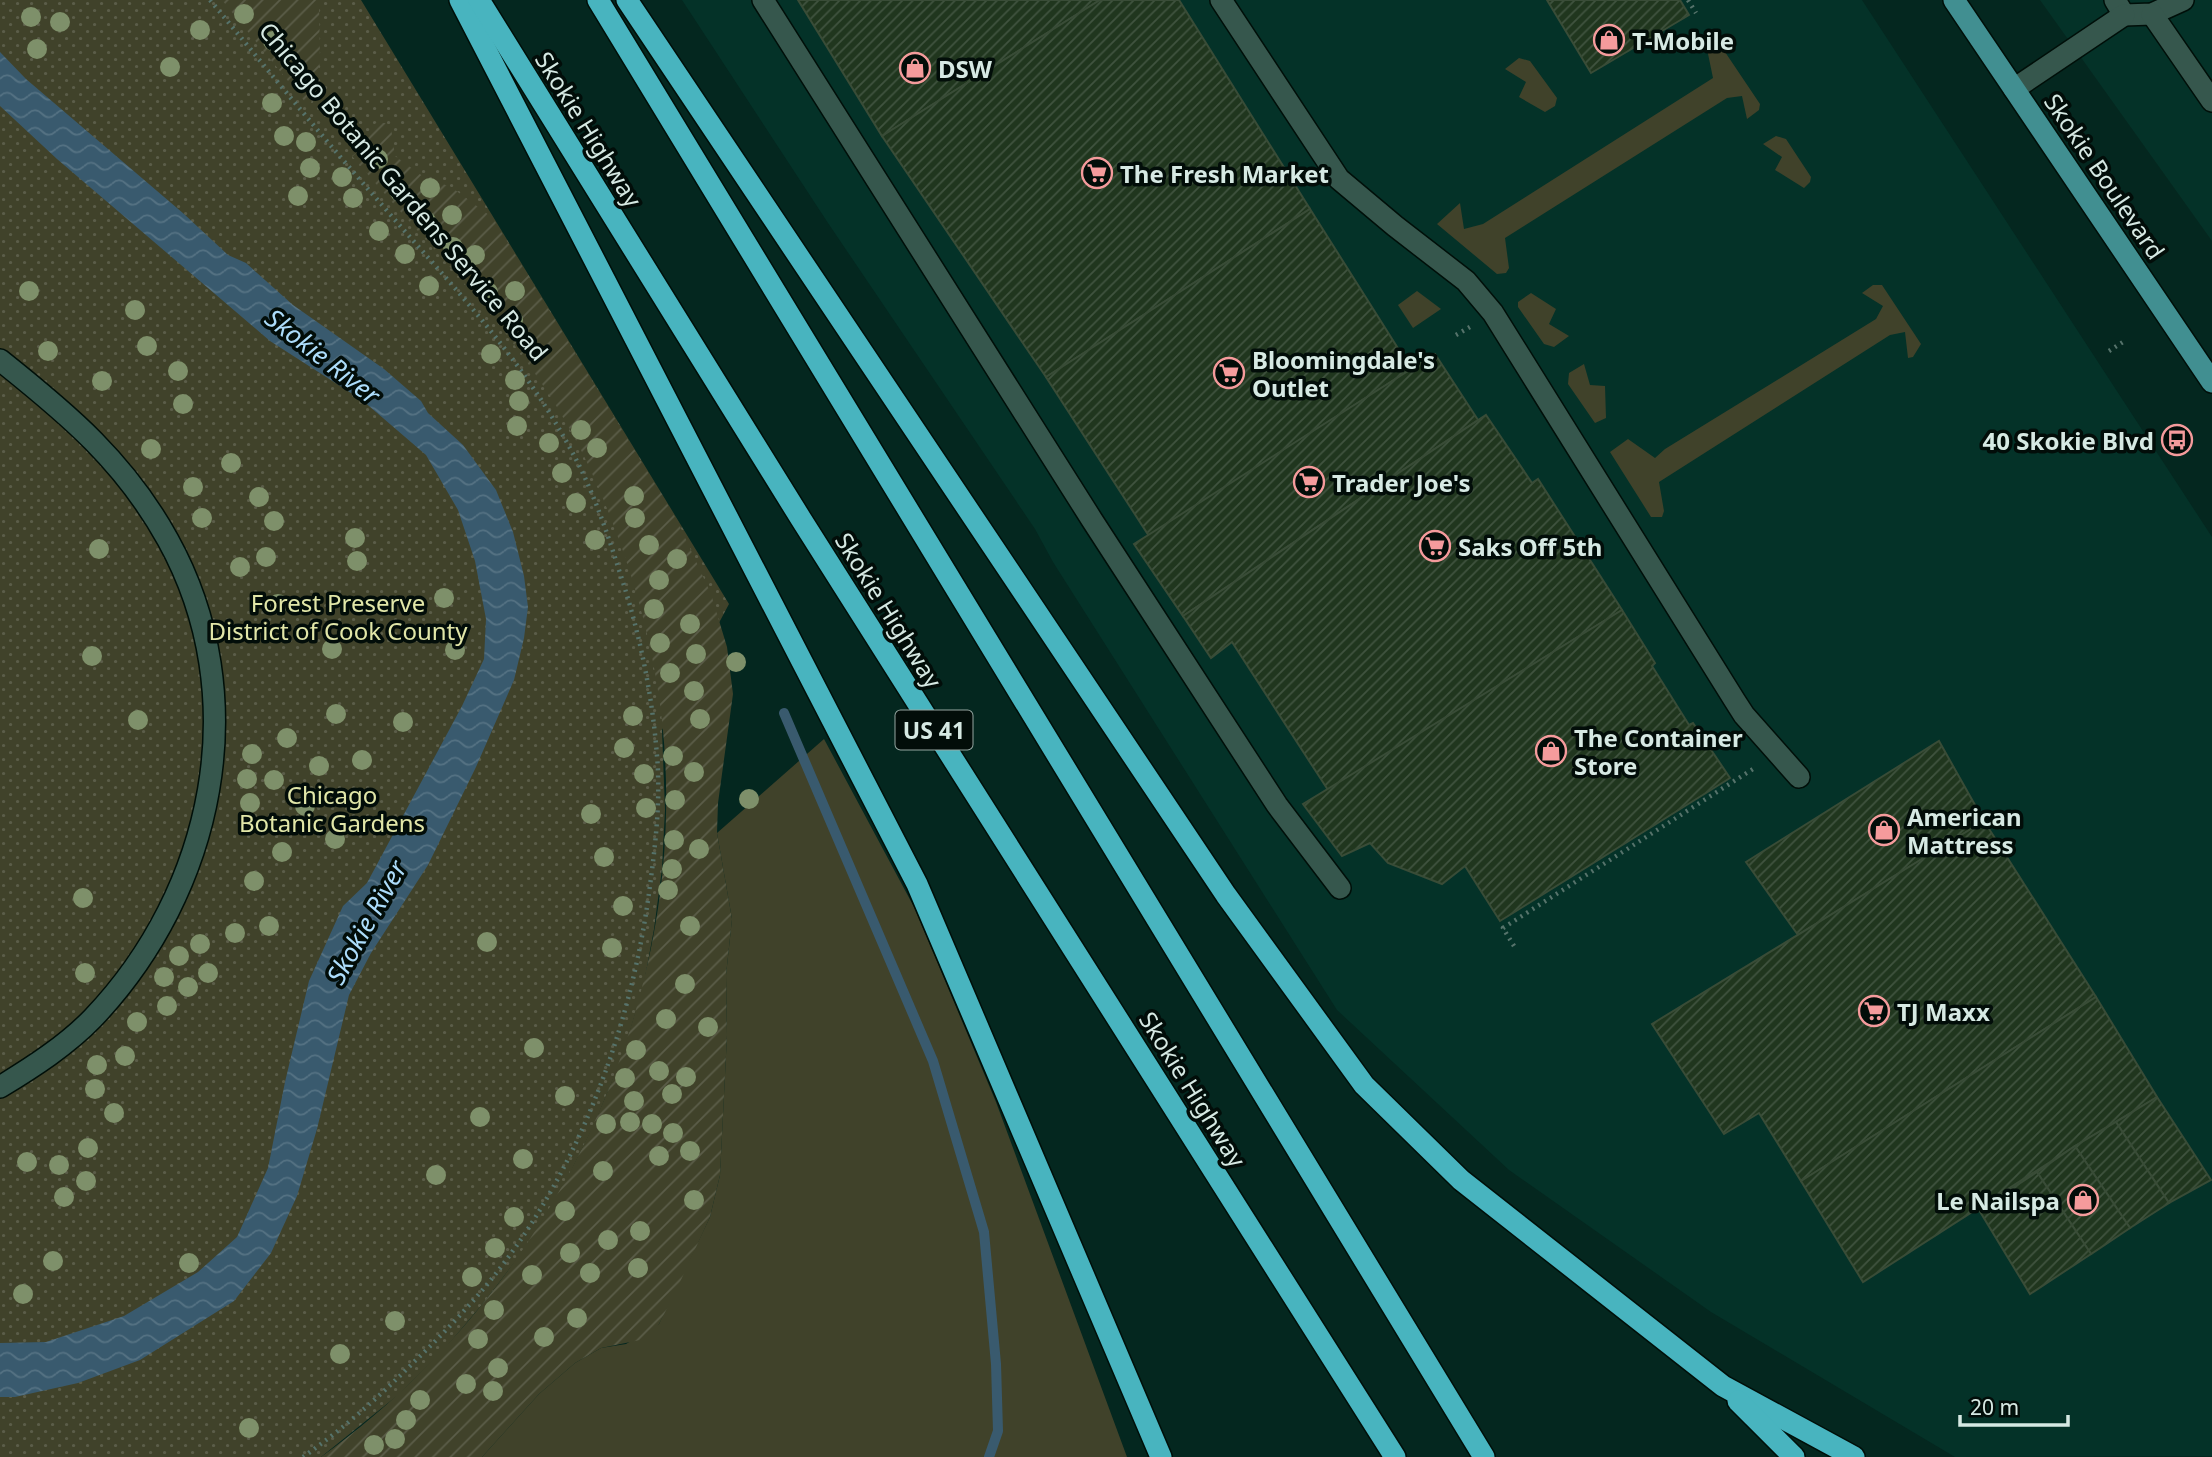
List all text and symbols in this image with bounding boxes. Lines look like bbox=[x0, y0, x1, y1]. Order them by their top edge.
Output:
street label: Chicago Botanic Gardens Service Road bbox=[252, 15, 556, 367]
shop icon: T-Mobile bbox=[1592, 23, 1626, 57]
place label: T-Mobile bbox=[1632, 24, 1734, 57]
street label: Skokie Highway bbox=[528, 45, 650, 214]
shop icon: DSW bbox=[898, 51, 932, 85]
place label: DSW bbox=[938, 52, 993, 85]
street label: Skokie Boulevard bbox=[2037, 87, 2173, 265]
supermarket icon: The Fresh Market bbox=[1080, 156, 1114, 190]
place label: The Fresh Market bbox=[1120, 157, 1329, 190]
water label: Skokie River bbox=[258, 300, 389, 413]
place label: Bloomingdale's Outlet bbox=[1252, 343, 1435, 404]
supermarket icon: Bloomingdale's Outlet bbox=[1212, 356, 1246, 390]
bus stop icon: 40 Skokie Blvd bbox=[2160, 423, 2194, 457]
place label: 40 Skokie Blvd bbox=[1983, 424, 2154, 457]
supermarket icon: Trader Joe's bbox=[1292, 465, 1326, 499]
place label: Trader Joe's bbox=[1332, 466, 1470, 499]
street label: Skokie Highway bbox=[828, 526, 950, 695]
supermarket icon: Saks Off 5th bbox=[1418, 529, 1452, 563]
place label: Saks Off 5th bbox=[1458, 530, 1602, 563]
park label: Forest Preserve District of Cook County bbox=[209, 586, 468, 647]
road number: US 41 bbox=[895, 710, 972, 750]
place label: The Container Store bbox=[1574, 721, 1743, 782]
shop icon: The Container Store bbox=[1534, 734, 1568, 768]
park label: Chicago Botanic Gardens bbox=[239, 778, 425, 839]
place label: American Mattress bbox=[1907, 800, 2022, 861]
shop icon: American Mattress bbox=[1867, 813, 1901, 847]
water label: Skokie River bbox=[317, 852, 416, 990]
supermarket icon: TJ Maxx bbox=[1857, 994, 1891, 1028]
place label: TJ Maxx bbox=[1897, 995, 1990, 1028]
street label: Skokie Highway bbox=[1132, 1005, 1254, 1174]
shop icon: Le Nailspa bbox=[2066, 1183, 2100, 1217]
place label: Le Nailspa bbox=[1936, 1184, 2060, 1217]
scale bar bbox=[1960, 1384, 2068, 1428]
text: 20 m bbox=[1970, 1393, 2019, 1421]

